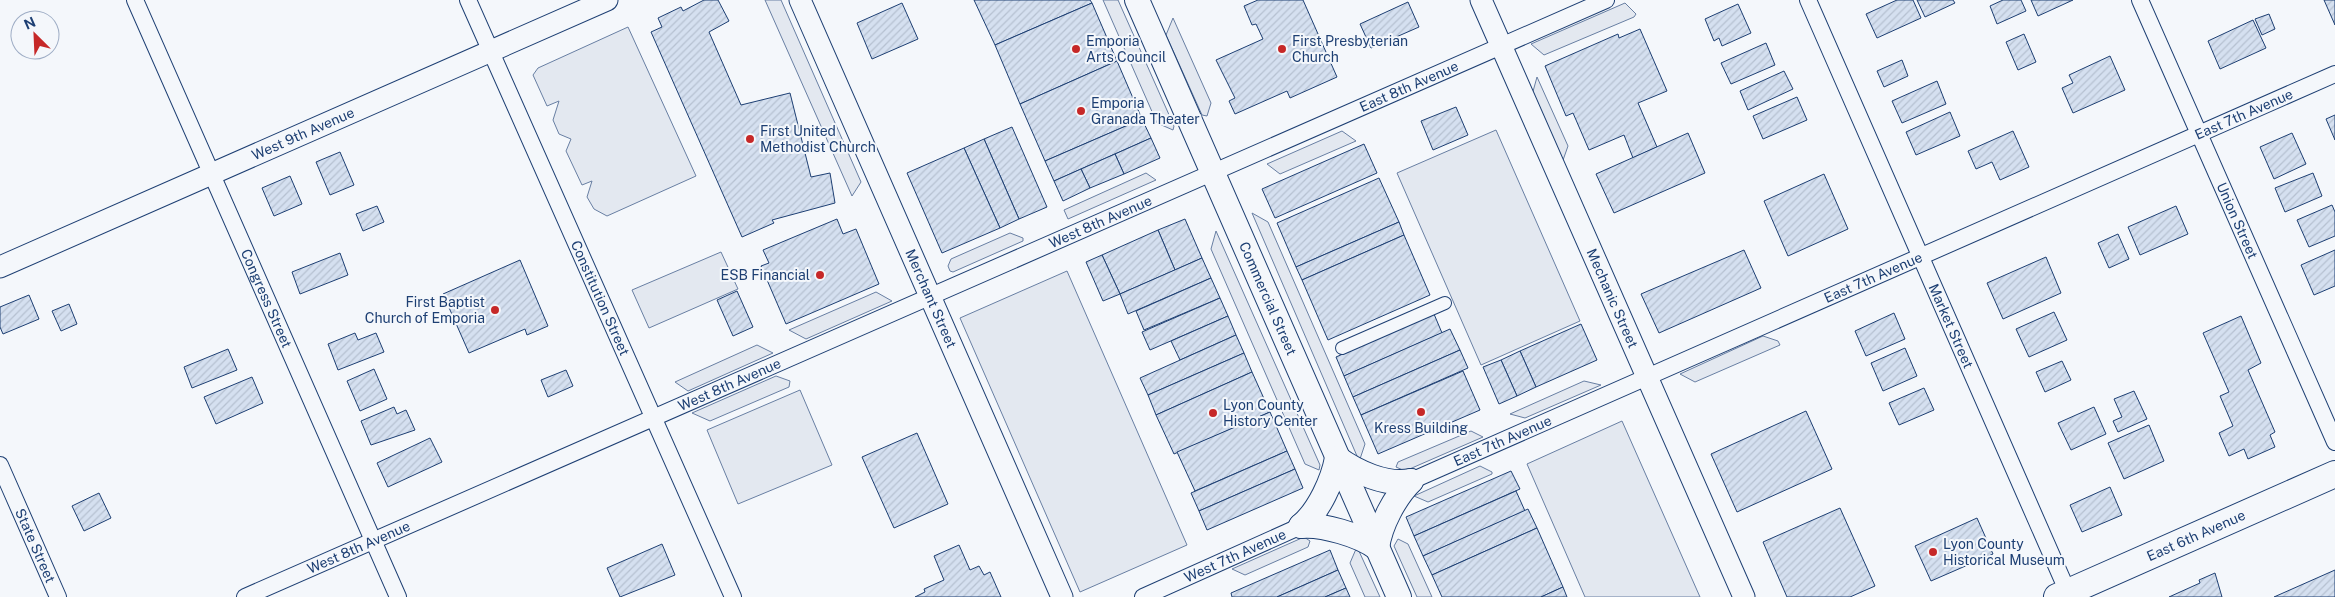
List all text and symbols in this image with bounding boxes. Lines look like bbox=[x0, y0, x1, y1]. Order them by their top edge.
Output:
north arrow bbox=[10, 10, 60, 60]
text: N bbox=[21, 14, 38, 33]
place label: Emporia Arts Council bbox=[1086, 33, 1166, 65]
place label: First Presbyterian Church bbox=[1292, 33, 1408, 65]
marker: Emporia Arts Council bbox=[1070, 43, 1082, 55]
marker: First Presbyterian Church bbox=[1276, 43, 1288, 55]
street label: East 8th Avenue bbox=[1357, 58, 1461, 115]
street label: East 7th Avenue bbox=[2192, 86, 2295, 143]
place label: Emporia Granada Theater bbox=[1091, 95, 1200, 127]
street label: West 9th Avenue bbox=[249, 104, 357, 163]
marker: Emporia Granada Theater bbox=[1075, 105, 1087, 117]
place label: First United Methodist Church bbox=[760, 123, 876, 155]
marker: First United Methodist Church bbox=[744, 133, 756, 145]
street label: Union Street bbox=[2213, 180, 2261, 261]
street label: West 8th Avenue bbox=[1046, 192, 1154, 251]
street label: Constitution Street bbox=[568, 238, 633, 358]
street label: Commercial Street bbox=[1236, 239, 1300, 358]
street label: Mechanic Street bbox=[1584, 246, 1641, 351]
street label: Congress Street bbox=[238, 247, 295, 350]
street label: Merchant Street bbox=[902, 247, 960, 351]
street label: East 7th Avenue bbox=[1822, 249, 1925, 306]
place label: ESB Financial bbox=[720, 267, 810, 283]
marker: ESB Financial bbox=[814, 269, 826, 281]
street label: Market Street bbox=[1926, 281, 1977, 371]
place label: First Baptist Church of Emporia bbox=[365, 294, 485, 326]
marker: First Baptist Church of Emporia bbox=[489, 304, 501, 316]
street label: West 8th Avenue bbox=[676, 355, 783, 414]
place label: Lyon County History Center bbox=[1223, 397, 1318, 429]
marker: Kress Building bbox=[1415, 406, 1427, 418]
marker: Lyon County History Center bbox=[1207, 407, 1219, 419]
street label: East 7th Avenue bbox=[1451, 412, 1554, 469]
place label: Kress Building bbox=[1374, 420, 1468, 436]
street label: State Street bbox=[12, 506, 59, 585]
street label: East 6th Avenue bbox=[2144, 507, 2248, 564]
street label: West 8th Avenue bbox=[305, 518, 412, 577]
street label: West 7th Avenue bbox=[1182, 526, 1289, 585]
place label: Lyon County Historical Museum bbox=[1943, 536, 2065, 568]
marker: Lyon County Historical Museum bbox=[1927, 546, 1939, 558]

